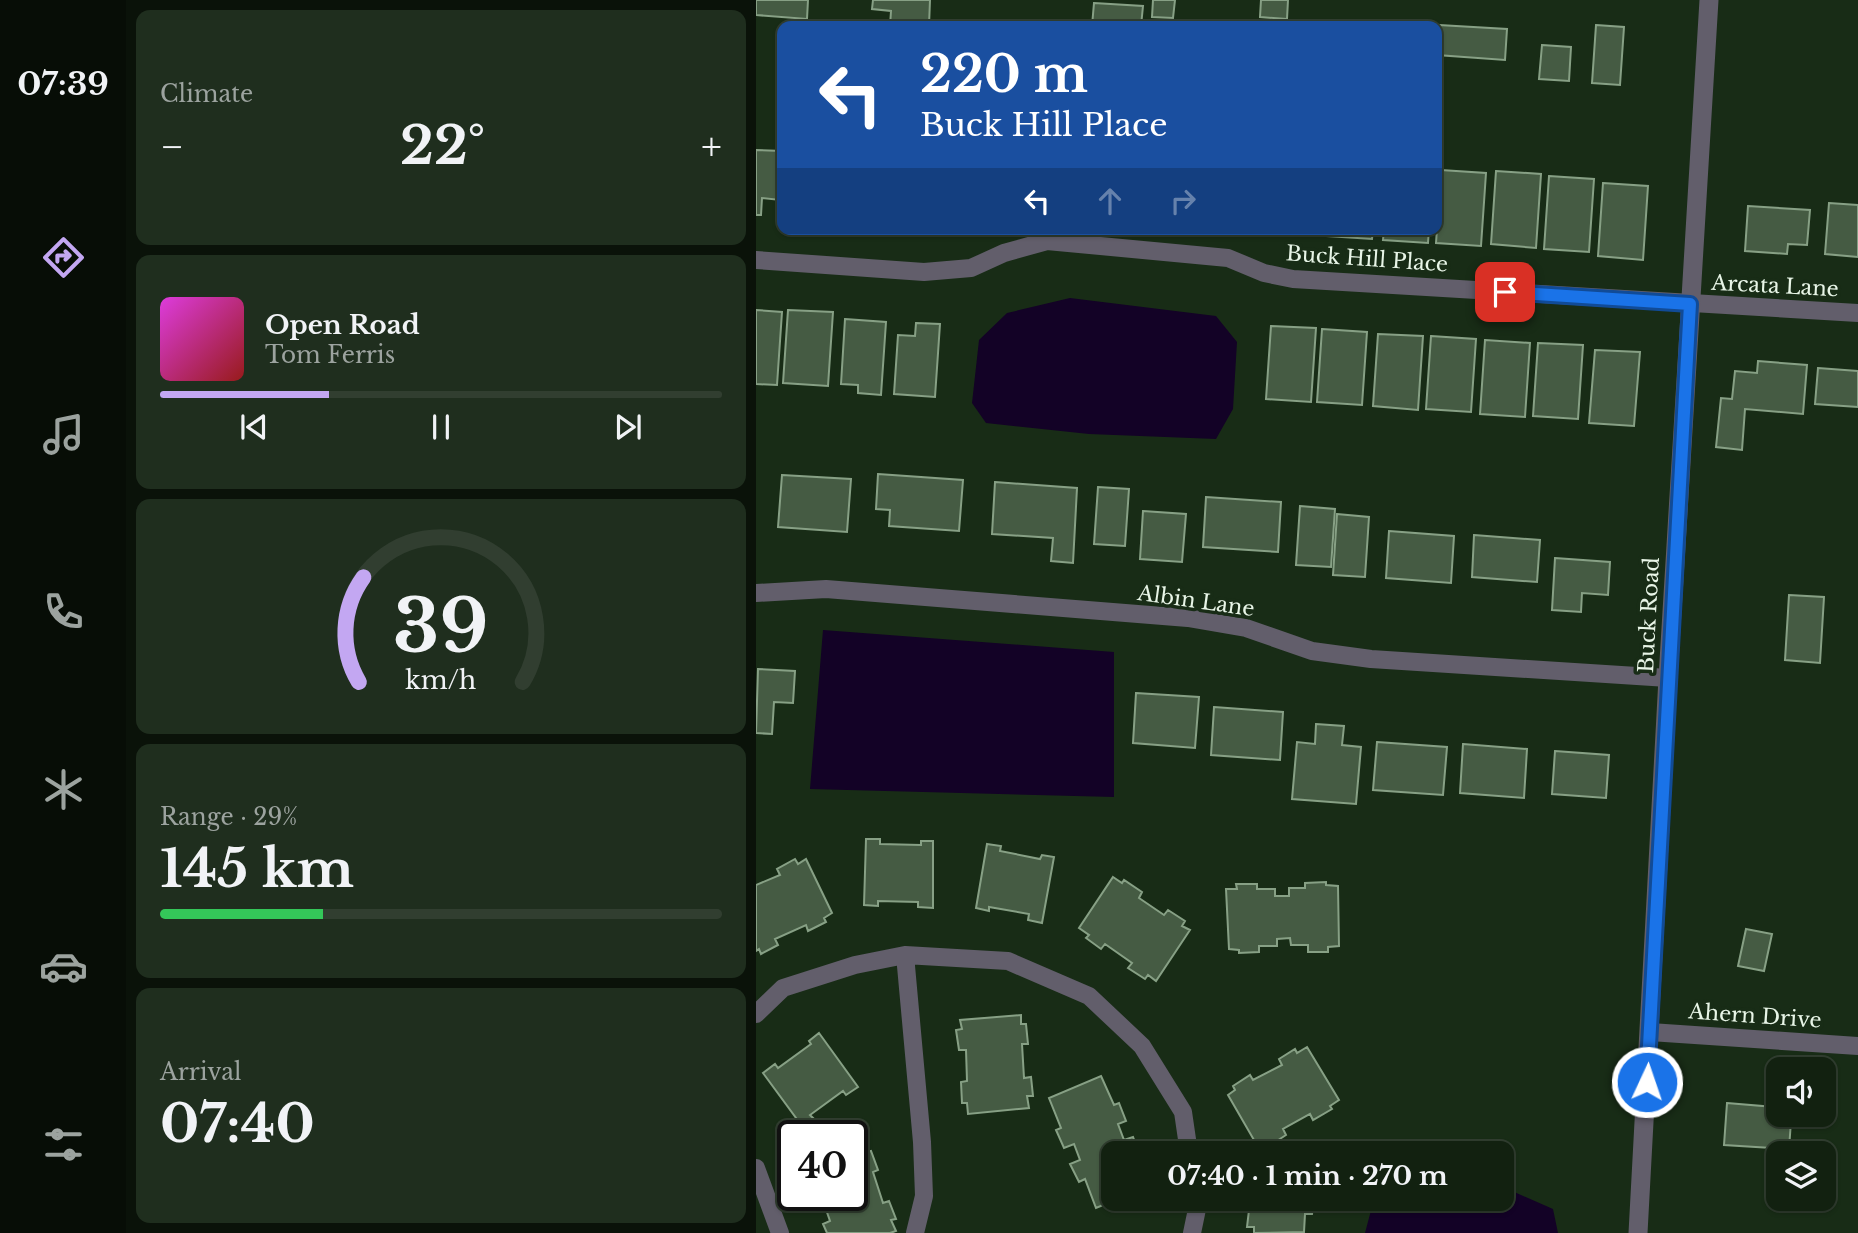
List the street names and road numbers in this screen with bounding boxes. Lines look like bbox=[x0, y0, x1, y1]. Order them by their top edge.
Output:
street label: Buck Hill Place bbox=[1285, 240, 1449, 278]
street label: Arcata Lane bbox=[1710, 270, 1839, 302]
street label: Buck Road bbox=[1633, 556, 1665, 674]
street label: Albin Lane bbox=[1135, 580, 1256, 622]
street label: Ahern Drive bbox=[1687, 998, 1822, 1034]

